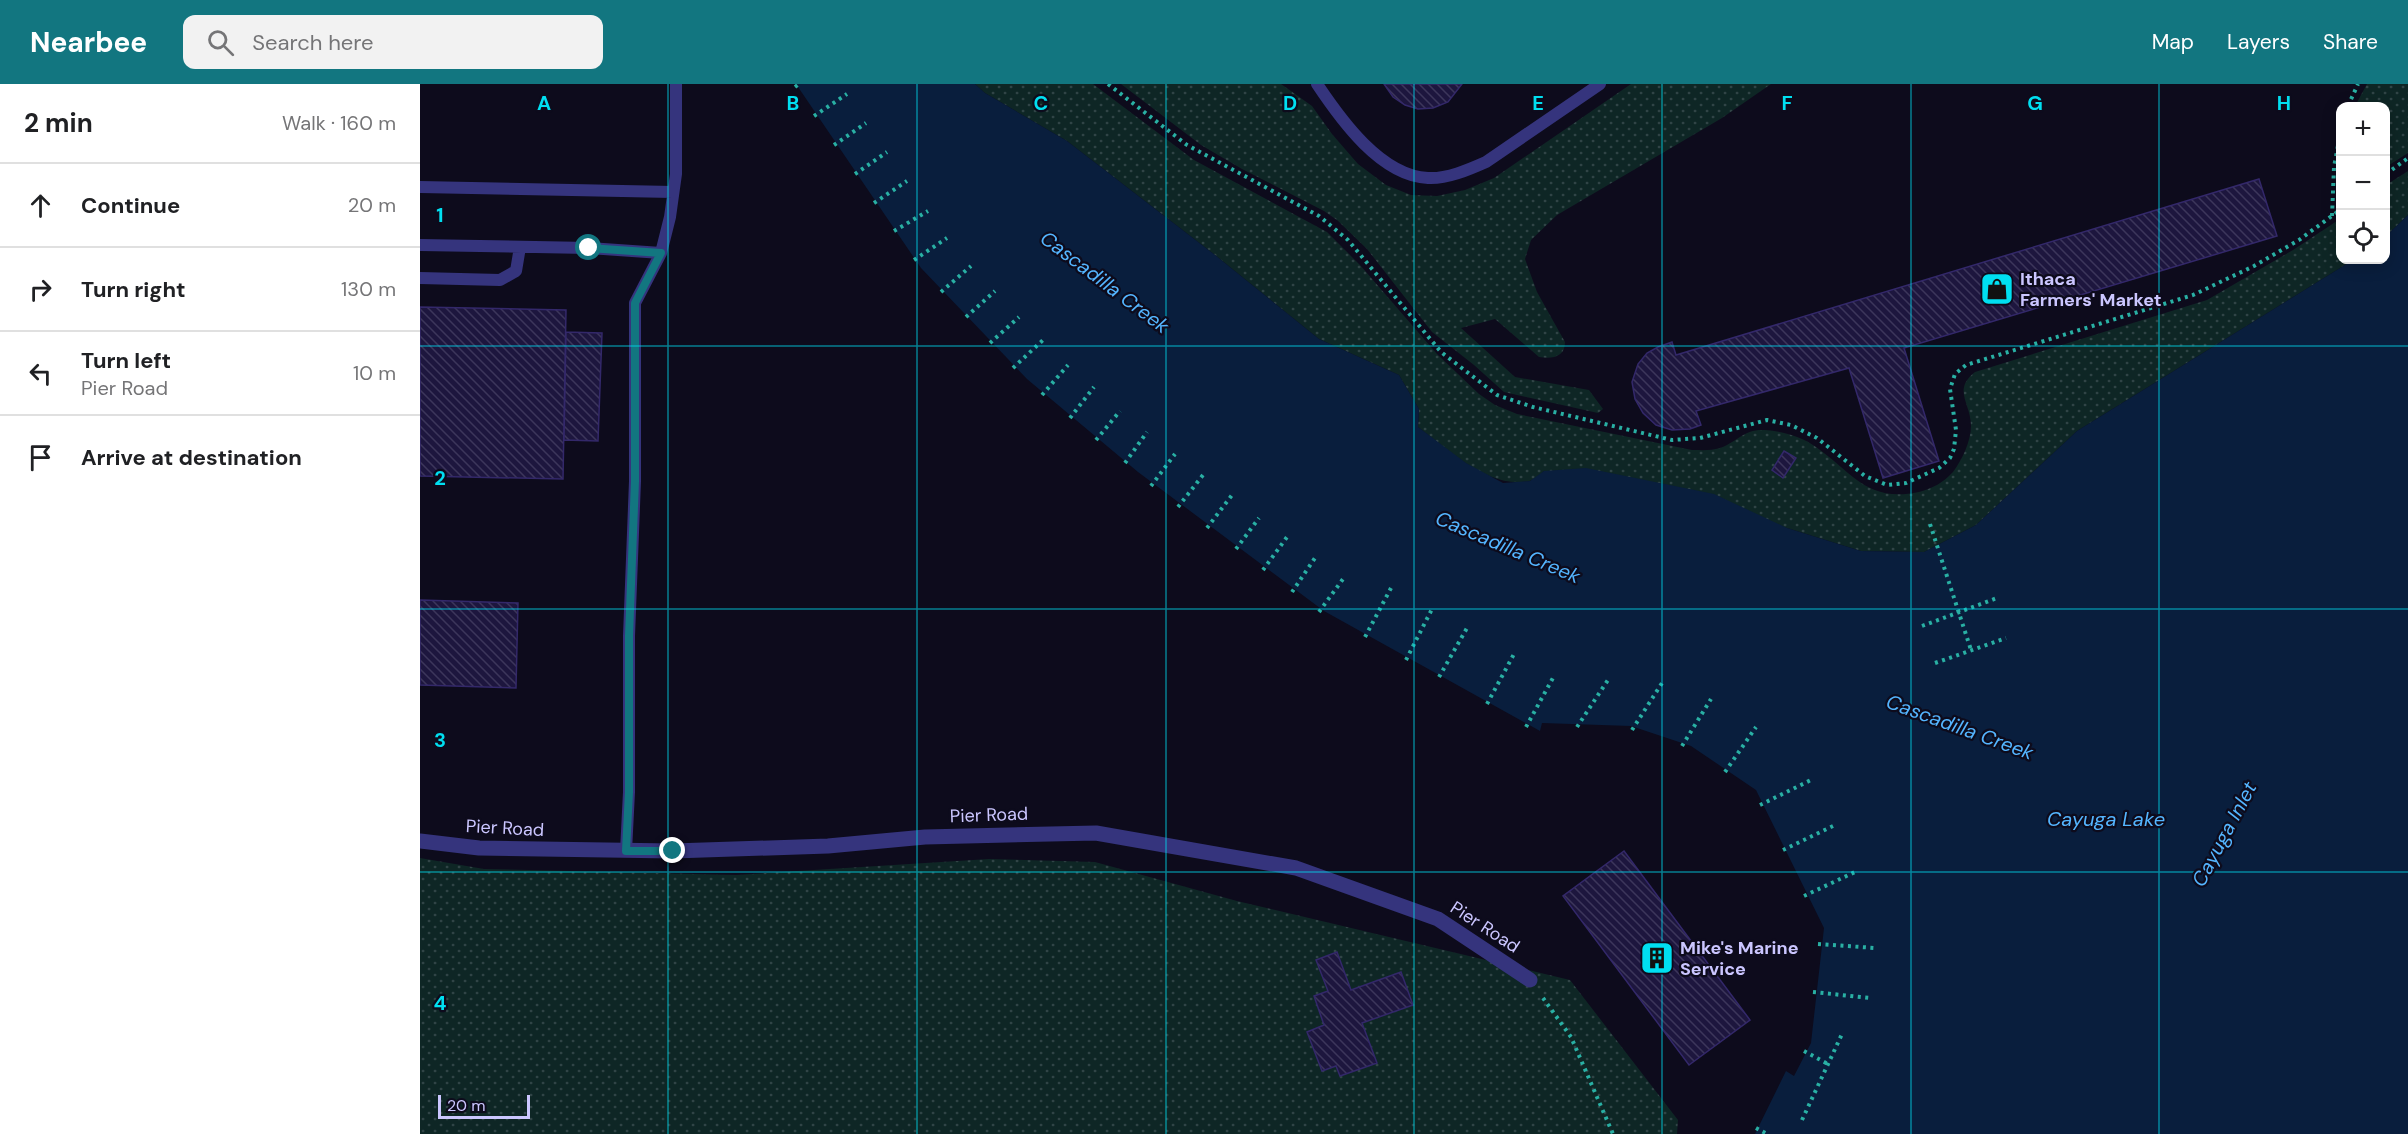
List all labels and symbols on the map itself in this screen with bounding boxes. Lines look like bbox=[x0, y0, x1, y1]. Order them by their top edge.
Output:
text: A bbox=[537, 90, 551, 116]
text: B bbox=[787, 90, 799, 116]
text: C bbox=[1034, 90, 1048, 116]
text: D bbox=[1283, 90, 1297, 116]
text: E bbox=[1532, 90, 1544, 116]
text: F bbox=[1781, 90, 1793, 116]
text: G bbox=[2027, 90, 2043, 116]
text: H bbox=[2277, 90, 2291, 116]
text: 1 bbox=[436, 202, 444, 228]
water label: Cascadilla Creek bbox=[1035, 225, 1175, 340]
route start bbox=[575, 234, 601, 260]
place label: Ithaca Farmers' Market bbox=[2020, 267, 2162, 312]
shop icon: Ithaca Farmers' Market bbox=[1979, 271, 2015, 307]
text: 2 bbox=[434, 465, 446, 491]
water label: Cascadilla Creek bbox=[1432, 505, 1585, 590]
water label: Cascadilla Creek bbox=[1883, 688, 2038, 766]
text: 3 bbox=[434, 727, 446, 753]
water label: Cayuga Inlet bbox=[2185, 777, 2263, 891]
street label: Pier Road bbox=[949, 802, 1029, 828]
water label: Cayuga Lake bbox=[2047, 806, 2165, 832]
street label: Pier Road bbox=[465, 814, 545, 842]
route end bbox=[659, 837, 685, 863]
street label: Pier Road bbox=[1446, 896, 1524, 958]
place label: Mike's Marine Service bbox=[1680, 936, 1799, 981]
building icon: Mike's Marine Service bbox=[1639, 940, 1675, 976]
text: 4 bbox=[434, 990, 447, 1016]
scale bar bbox=[438, 1092, 530, 1120]

